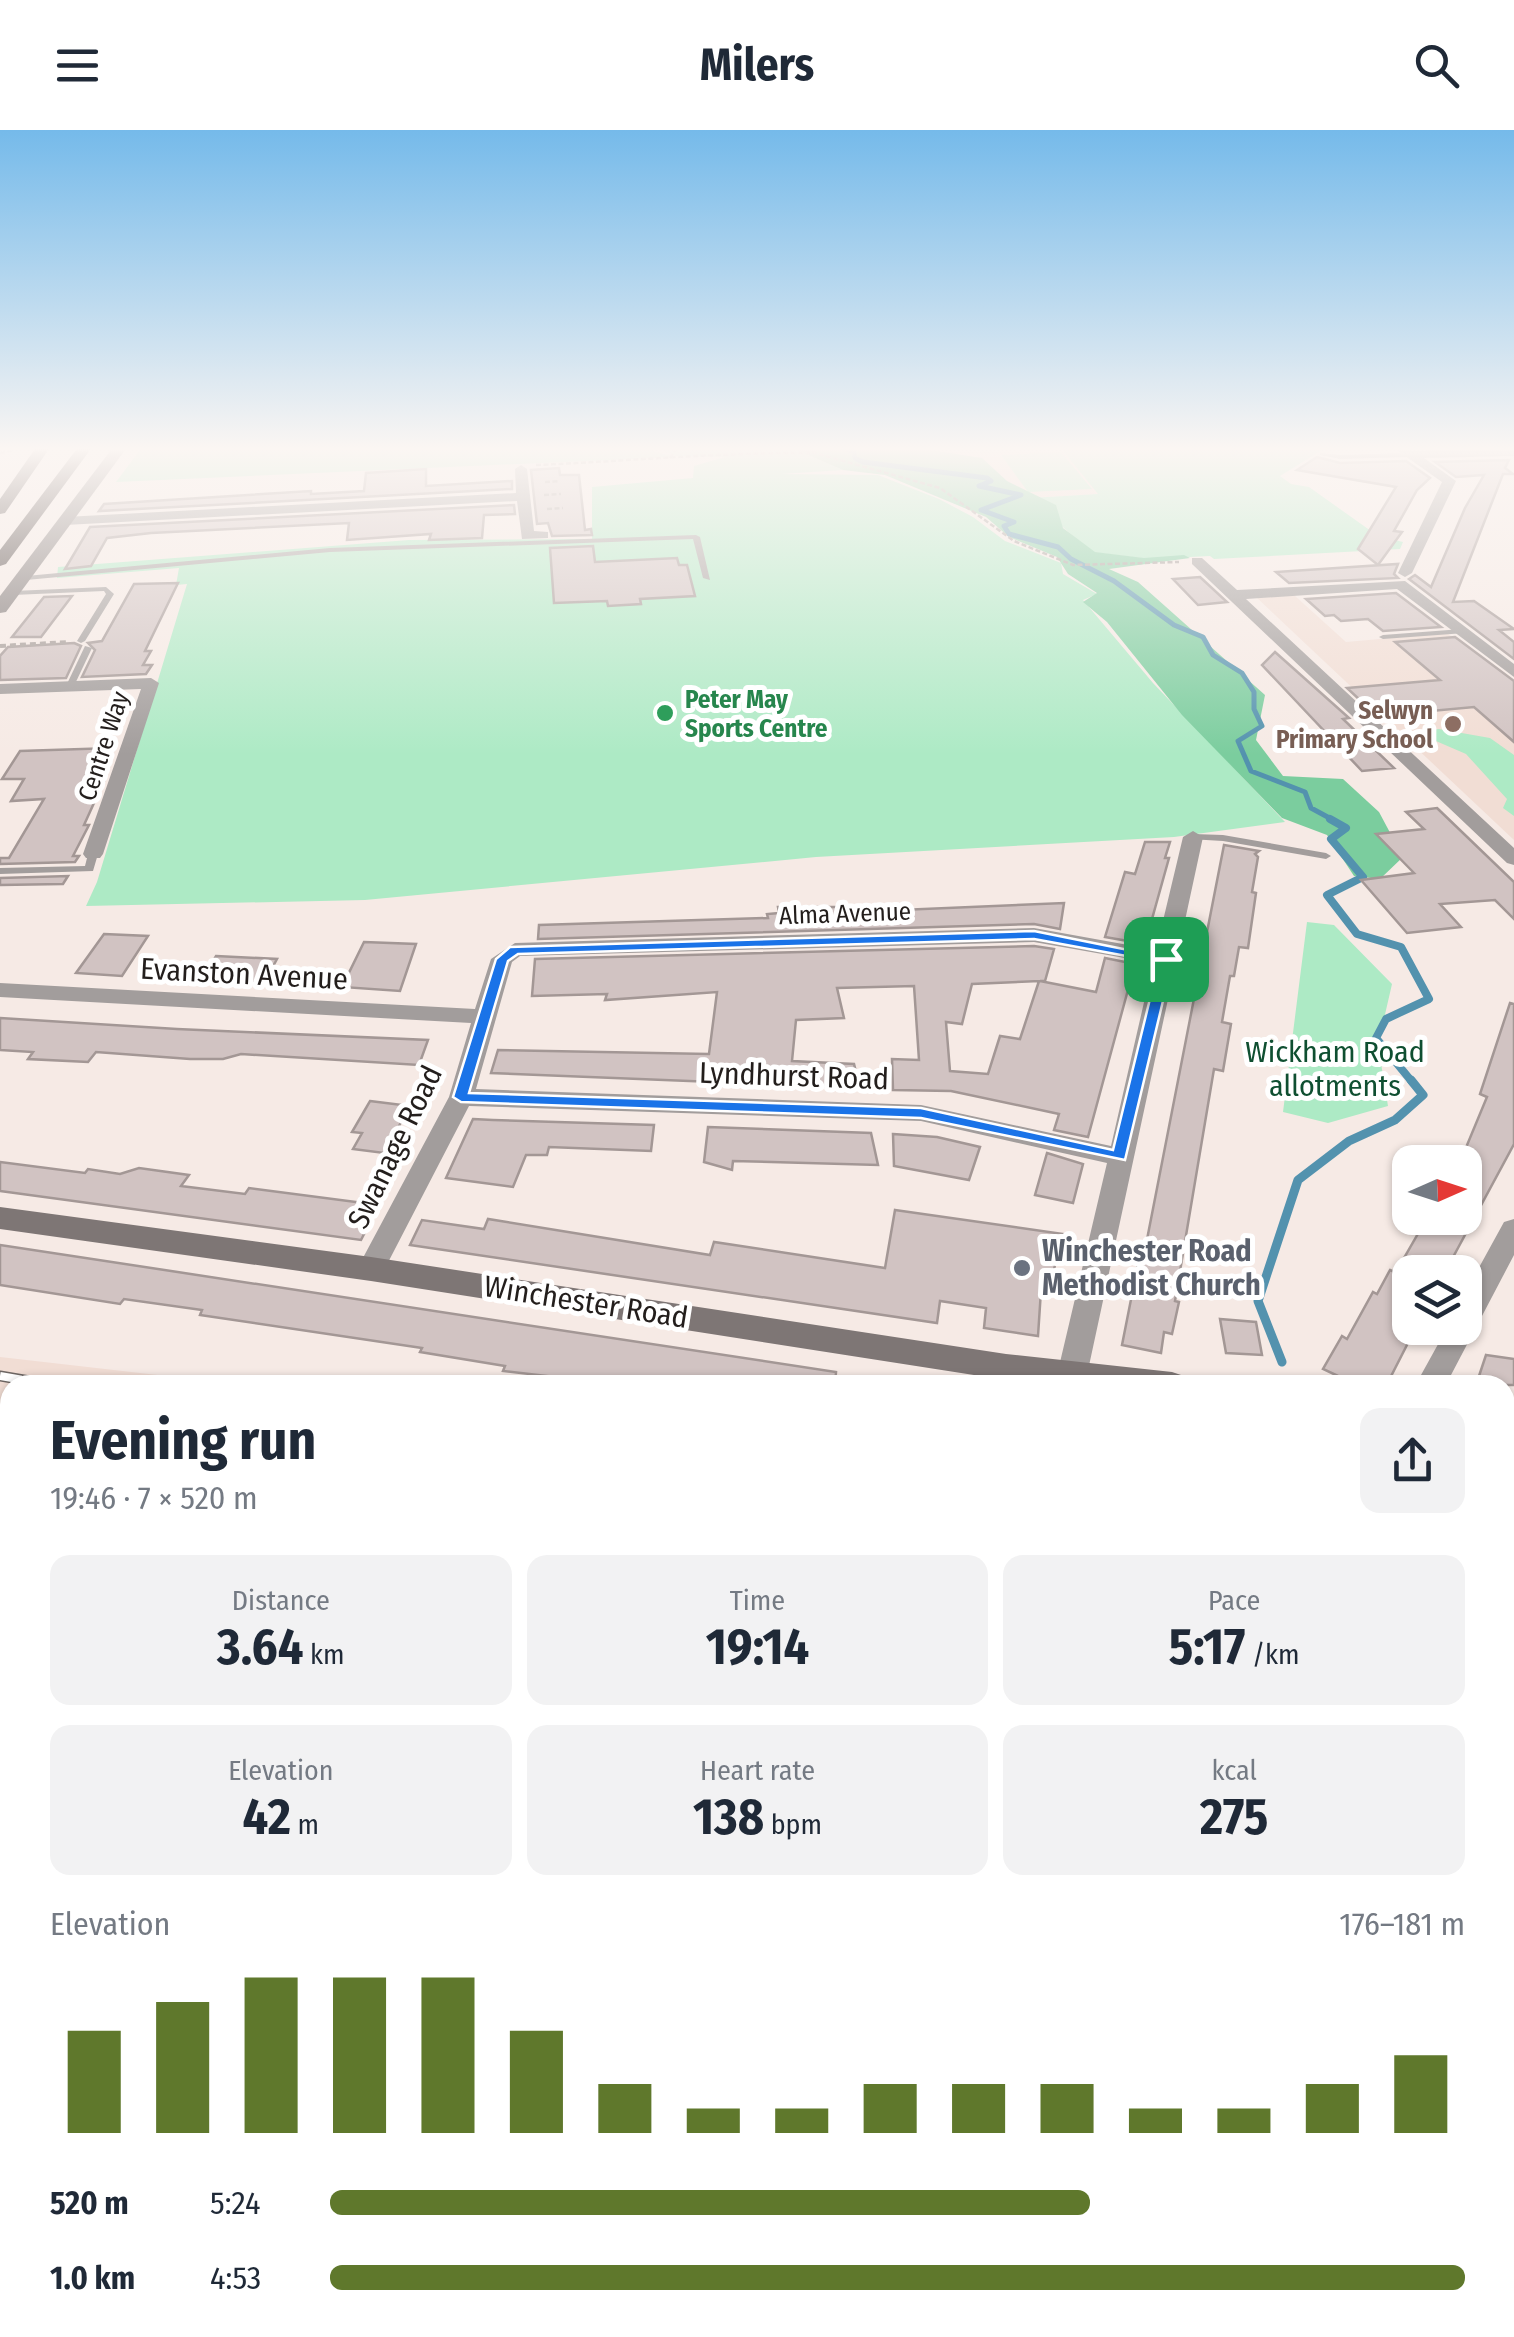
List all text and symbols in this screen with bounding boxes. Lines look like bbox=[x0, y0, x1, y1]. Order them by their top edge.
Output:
icon: menu bbox=[50, 38, 105, 93]
text: Milers bbox=[700, 38, 814, 92]
icon: search bbox=[1409, 38, 1464, 93]
place label: Peter May Sports Centre bbox=[685, 685, 828, 744]
street label: Centre Way bbox=[72, 688, 136, 805]
place label: Selwyn Primary School bbox=[1276, 696, 1433, 755]
marker: Peter May Sports Centre bbox=[654, 702, 676, 724]
marker: Selwyn Primary School bbox=[1442, 713, 1464, 735]
street label: Alma Avenue bbox=[778, 897, 912, 931]
pin bbox=[1124, 917, 1209, 1002]
icon: arrive bbox=[1139, 932, 1194, 987]
street label: Evanston Avenue bbox=[139, 951, 349, 997]
park label: Wickham Road allotments bbox=[1245, 1034, 1425, 1104]
street label: Lyndhurst Road bbox=[698, 1055, 890, 1097]
street label: Swanage Road bbox=[340, 1060, 450, 1234]
north arrow bbox=[1392, 1145, 1482, 1235]
map controls bbox=[1392, 1145, 1482, 1345]
place label: Winchester Road Methodist Church bbox=[1042, 1233, 1261, 1303]
button: layers bbox=[1392, 1255, 1482, 1345]
marker: Winchester Road Methodist Church bbox=[1011, 1257, 1033, 1279]
street label: Winchester Road bbox=[481, 1268, 691, 1336]
text: Evening run bbox=[50, 1408, 316, 1474]
button: share bbox=[1360, 1408, 1465, 1513]
text: 19:46 · 7 × 520 m bbox=[50, 1479, 258, 1517]
text: Distance bbox=[232, 1584, 330, 1617]
text: Time bbox=[730, 1584, 785, 1617]
text: Pace bbox=[1208, 1584, 1260, 1617]
text: 3.64 bbox=[217, 1617, 303, 1677]
text: 19:14 bbox=[706, 1617, 809, 1677]
text: 5:17 bbox=[1169, 1617, 1245, 1677]
text: km bbox=[303, 1638, 345, 1671]
text: /km bbox=[1245, 1638, 1300, 1671]
text: Elevation bbox=[228, 1754, 334, 1787]
text: Heart rate bbox=[700, 1754, 815, 1787]
text: kcal bbox=[1211, 1754, 1257, 1787]
text: 42 bbox=[243, 1787, 291, 1847]
text: 138 bbox=[693, 1787, 764, 1847]
text: 275 bbox=[1200, 1787, 1268, 1847]
text: m bbox=[291, 1808, 319, 1841]
text: bpm bbox=[764, 1808, 822, 1841]
text: Elevation bbox=[50, 1905, 170, 1943]
text: 176–181 m bbox=[1339, 1905, 1465, 1943]
text: 520 m bbox=[50, 2184, 129, 2222]
text: 5:24 bbox=[210, 2184, 260, 2222]
text: 1.0 km bbox=[50, 2259, 135, 2297]
text: 4:53 bbox=[210, 2259, 261, 2297]

